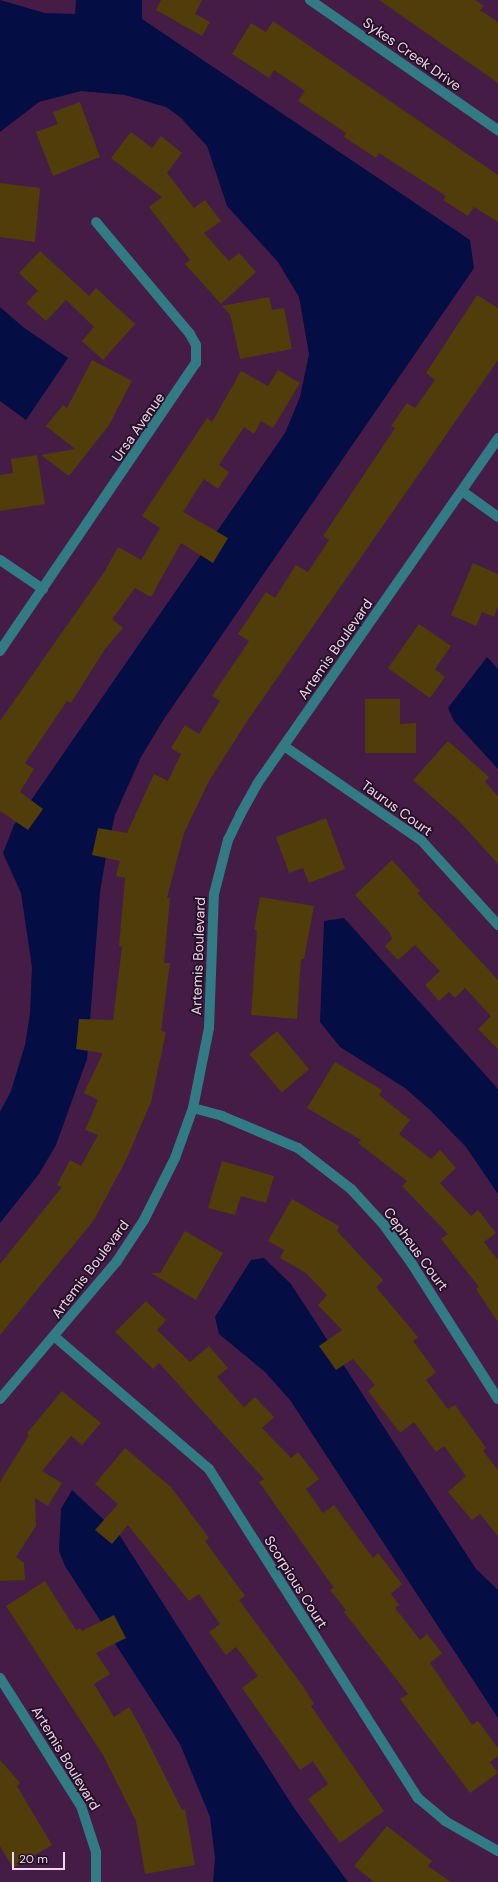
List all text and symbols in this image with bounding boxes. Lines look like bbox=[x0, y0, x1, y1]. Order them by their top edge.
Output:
street label: Sykes Creek Drive bbox=[360, 14, 464, 94]
street label: Ursa Avenue bbox=[108, 389, 168, 465]
street label: Artemis Boulevard bbox=[294, 596, 376, 702]
street label: Taurus Court bbox=[358, 777, 436, 839]
street label: Artemis Boulevard bbox=[188, 897, 208, 1015]
street label: Cepheus Court bbox=[380, 1204, 452, 1294]
street label: Artemis Boulevard bbox=[48, 1217, 132, 1321]
street label: Scorpious Court bbox=[261, 1533, 331, 1631]
street label: Artemis Boulevard bbox=[28, 1703, 104, 1813]
scale bar bbox=[14, 1844, 67, 1870]
text: 20 m bbox=[19, 1851, 48, 1867]

